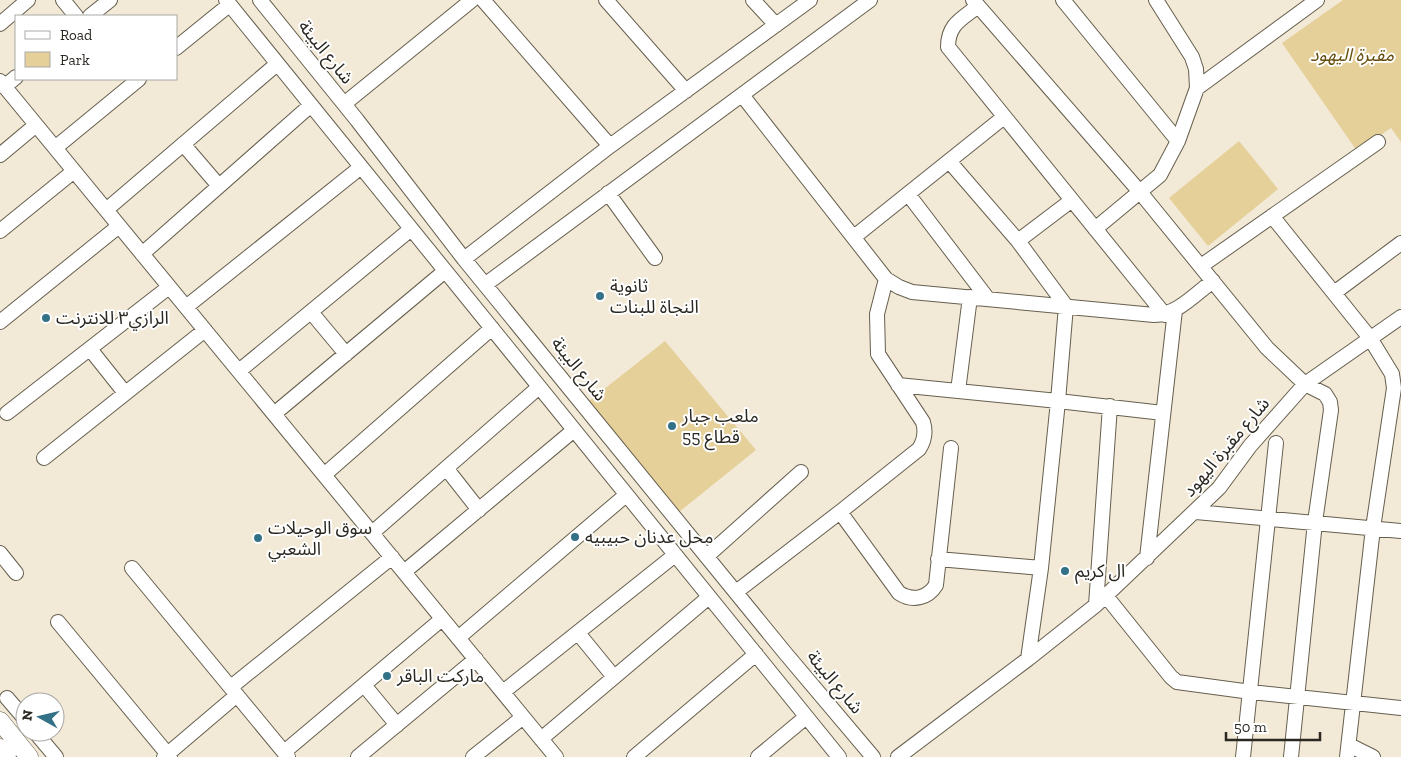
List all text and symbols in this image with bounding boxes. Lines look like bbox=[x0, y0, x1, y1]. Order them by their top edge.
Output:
legend bbox=[15, 15, 178, 80]
street label: شارع البيئة bbox=[291, 16, 358, 90]
text: Road bbox=[60, 26, 93, 44]
park label: مقبرة اليهود bbox=[1310, 44, 1395, 66]
text: Park bbox=[60, 51, 90, 69]
place label: ثانوية النجاة للبنات bbox=[610, 275, 699, 318]
marker: ثانوية النجاة للبنات bbox=[594, 290, 606, 302]
place label: الرازي٣ للانترنت bbox=[56, 307, 169, 331]
marker: الرازي٣ للانترنت bbox=[40, 312, 52, 324]
street label: شارع البيئة bbox=[544, 333, 611, 407]
street label: شارع مقبرة اليهود bbox=[1178, 393, 1276, 503]
place label: ملعب جبار قطاع 55 bbox=[681, 405, 759, 451]
marker: ملعب جبار قطاع 55 bbox=[666, 420, 678, 432]
place label: سوق الوحيلات الشعبي bbox=[268, 517, 372, 562]
place label: محل عدنان حبيبيه bbox=[585, 526, 713, 548]
marker: محل عدنان حبيبيه bbox=[569, 531, 581, 543]
marker: سوق الوحيلات الشعبي bbox=[252, 532, 264, 544]
place label: ال كريم bbox=[1075, 560, 1125, 584]
marker: ال كريم bbox=[1059, 565, 1071, 577]
street label: شارع البيئة bbox=[800, 646, 868, 720]
place label: ماركت الباقر bbox=[396, 665, 484, 687]
marker: ماركت الباقر bbox=[381, 670, 393, 682]
north arrow bbox=[15, 692, 65, 742]
text: N bbox=[18, 708, 37, 722]
scale bar bbox=[1226, 710, 1320, 742]
text: 50 m bbox=[1234, 718, 1267, 736]

